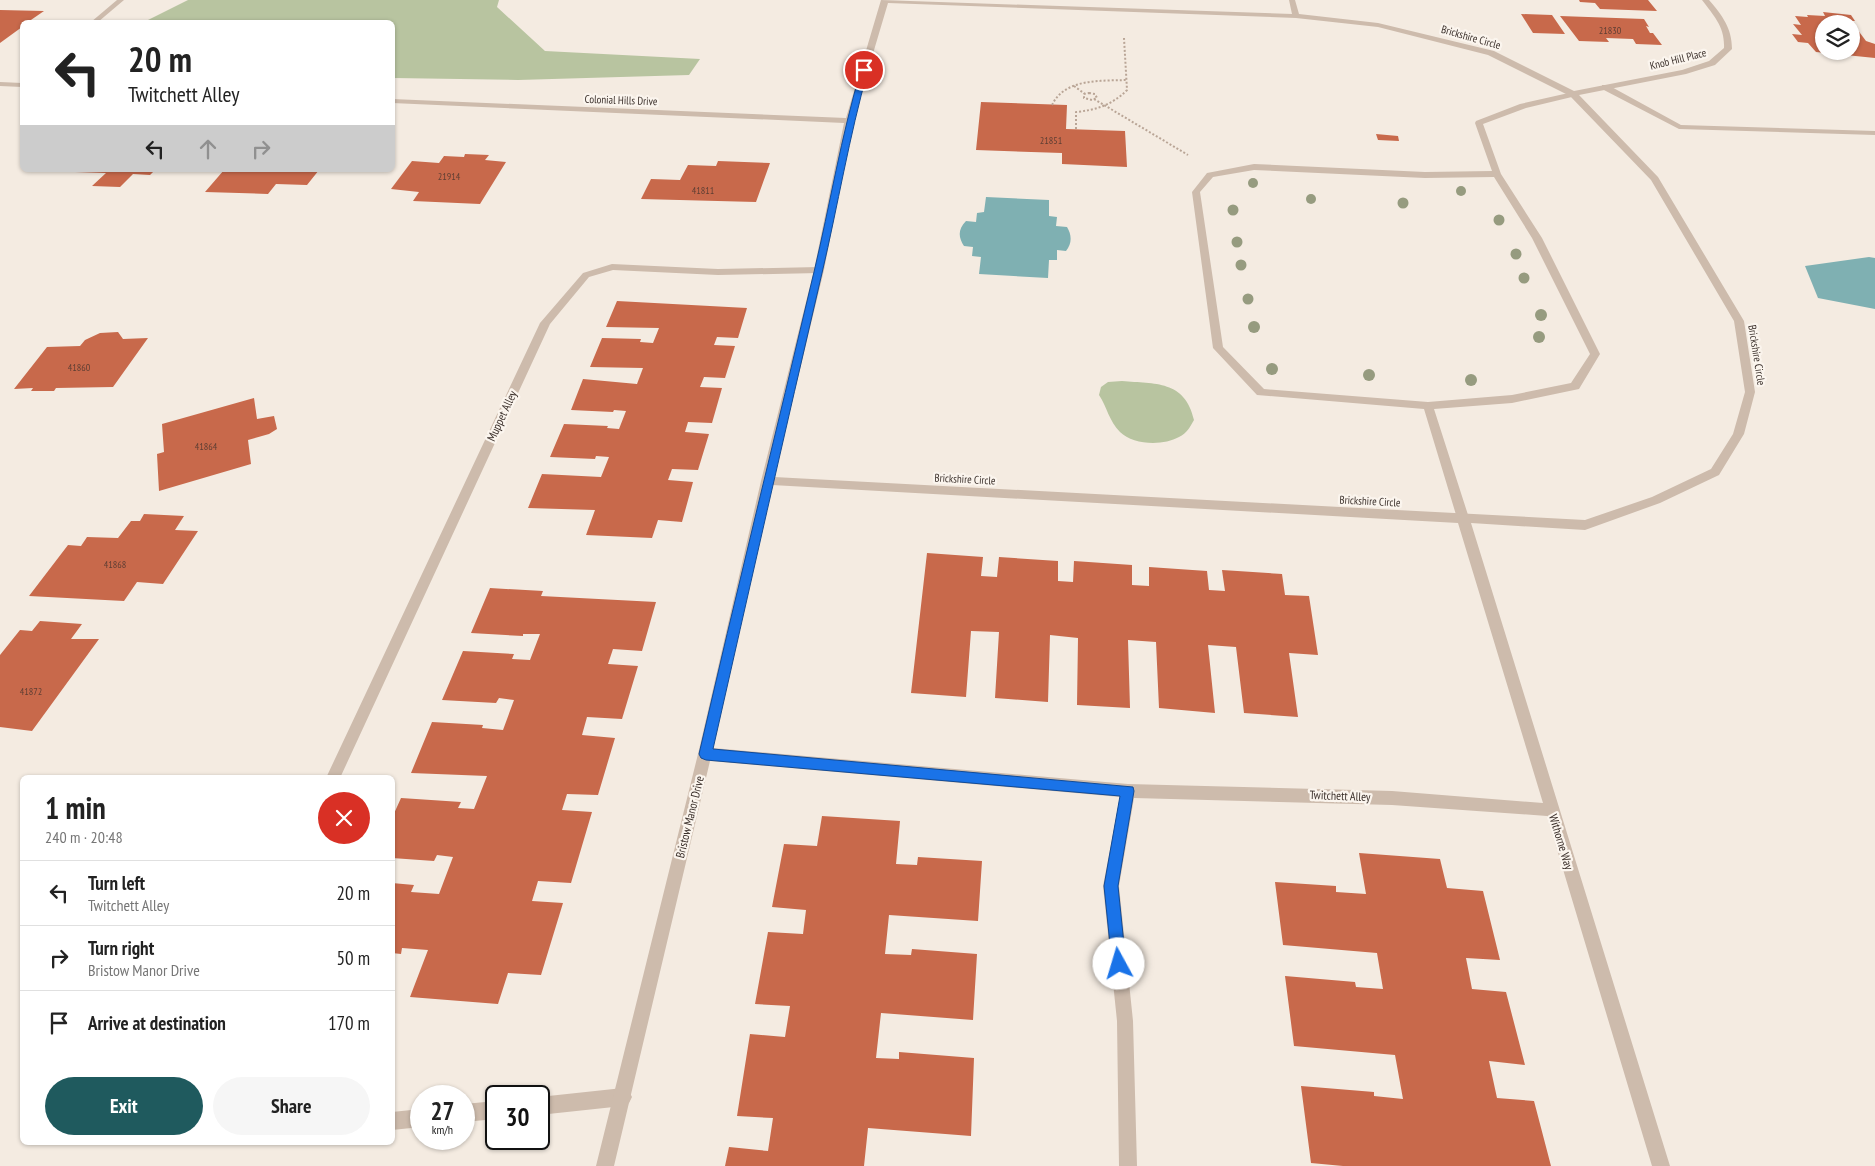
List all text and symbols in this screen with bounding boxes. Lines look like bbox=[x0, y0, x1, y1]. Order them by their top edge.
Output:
map controls bbox=[1815, 15, 1860, 60]
button: layers bbox=[1815, 15, 1860, 60]
street label: Brickshire Circle bbox=[1440, 22, 1503, 52]
house number: 21830 bbox=[1599, 24, 1622, 37]
text: 20 m bbox=[128, 36, 192, 82]
icon: left bbox=[45, 40, 110, 105]
street label: Knob Hill Place bbox=[1648, 45, 1708, 73]
pin bbox=[843, 49, 885, 91]
icon: arrive bbox=[850, 56, 878, 84]
text: Twitchett Alley bbox=[128, 80, 240, 108]
street label: Colonial Hills Drive bbox=[584, 92, 658, 108]
house number: 21851 bbox=[1040, 134, 1062, 147]
icon: left bbox=[141, 135, 169, 163]
icon: ahead bbox=[194, 135, 222, 163]
icon: right bbox=[247, 135, 275, 163]
house number: 21914 bbox=[438, 170, 461, 183]
house number: 41811 bbox=[692, 184, 714, 197]
street label: Brickshire Circle bbox=[1745, 324, 1769, 387]
house number: 41860 bbox=[68, 361, 91, 374]
street label: Muppet Alley bbox=[483, 388, 520, 444]
house number: 41864 bbox=[195, 440, 218, 453]
street label: Brickshire Circle bbox=[934, 470, 996, 488]
street label: Brickshire Circle bbox=[1339, 492, 1401, 510]
house number: 41868 bbox=[104, 558, 126, 571]
house number: 41872 bbox=[20, 685, 42, 698]
street label: Bristow Manor Drive bbox=[672, 774, 707, 859]
street label: Twitchett Alley bbox=[1309, 787, 1371, 804]
text: 1 min bbox=[45, 788, 106, 827]
button: close bbox=[318, 792, 370, 844]
street label: Withorne Way bbox=[1546, 812, 1577, 872]
text: 240 m · 20:48 bbox=[45, 827, 123, 847]
text: Turn left bbox=[88, 871, 145, 895]
icon: left bbox=[45, 879, 73, 907]
text: 20 m bbox=[337, 881, 370, 905]
text: Twitchett Alley bbox=[88, 895, 169, 915]
text: Turn right bbox=[88, 936, 154, 960]
position arrow bbox=[1092, 937, 1144, 989]
icon: right bbox=[45, 944, 73, 972]
text: 50 m bbox=[337, 946, 370, 970]
text: Bristow Manor Drive bbox=[88, 960, 200, 980]
icon: arrive bbox=[45, 1009, 73, 1037]
text: Arrive at destination bbox=[88, 1011, 226, 1035]
text: 170 m bbox=[328, 1011, 370, 1035]
button: Exit bbox=[45, 1077, 203, 1135]
button: Share bbox=[213, 1077, 370, 1135]
speed limit sign: 30 bbox=[485, 1085, 550, 1150]
text: 27 bbox=[431, 1095, 454, 1127]
text: km/h bbox=[432, 1122, 453, 1137]

